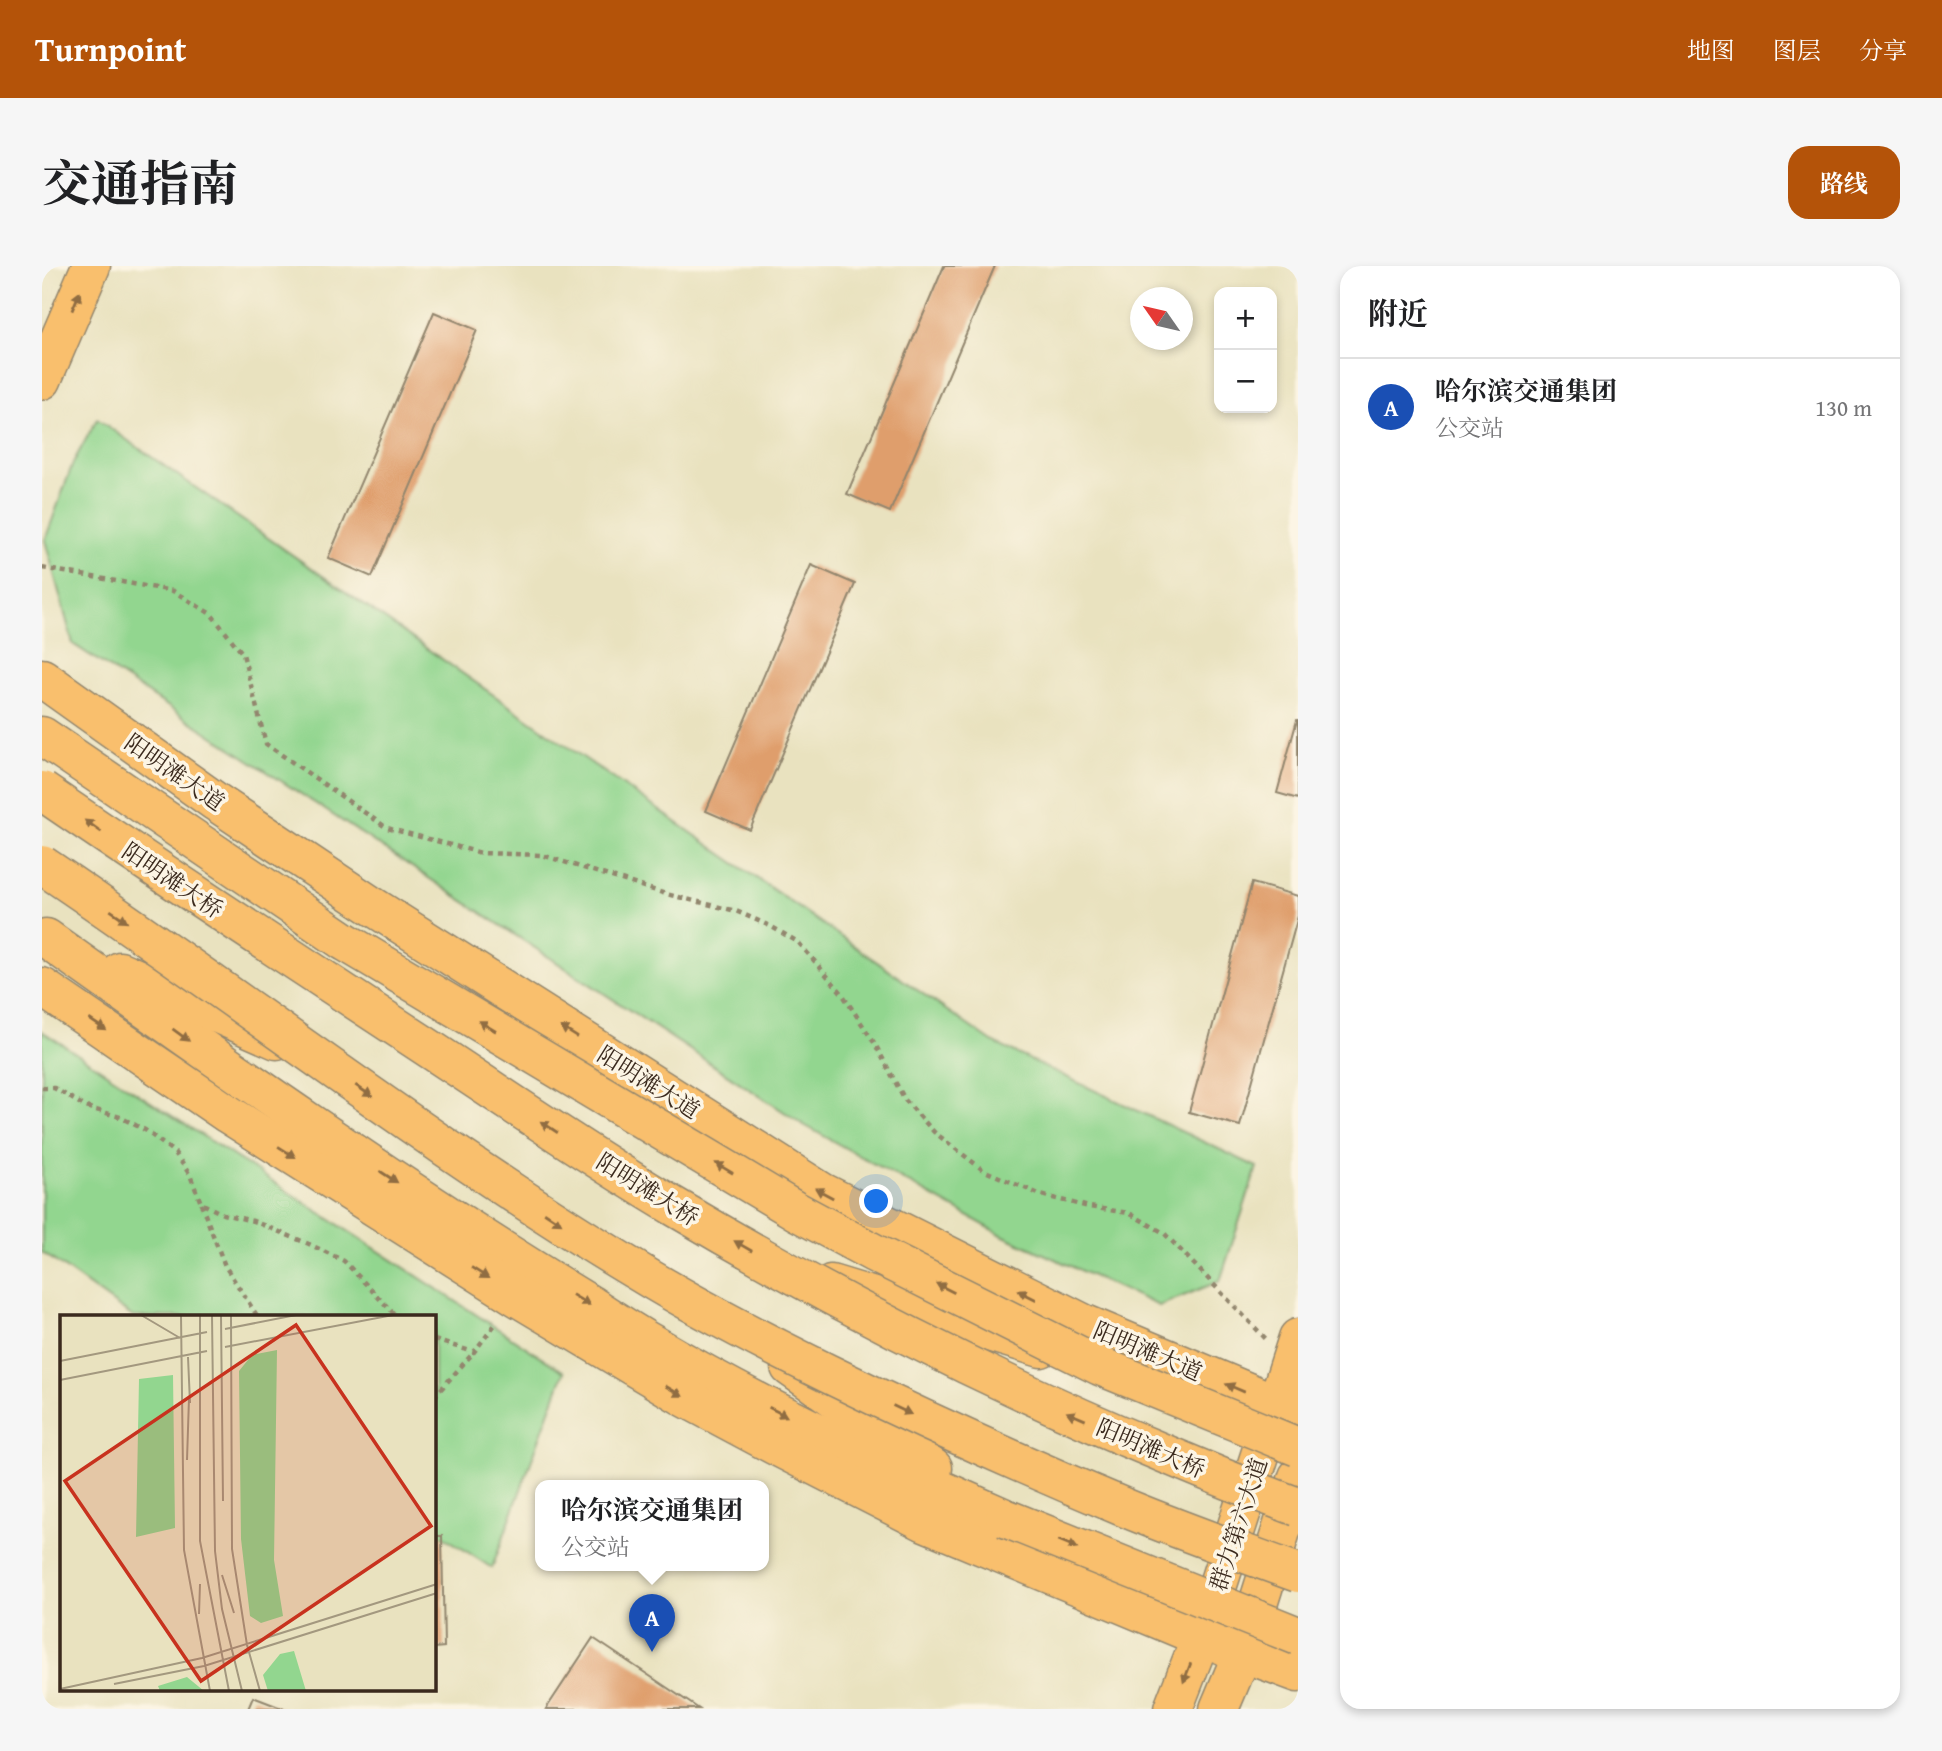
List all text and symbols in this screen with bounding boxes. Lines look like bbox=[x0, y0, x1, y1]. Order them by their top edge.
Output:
text: Turnpoint bbox=[35, 25, 187, 73]
text: 地图 bbox=[1687, 33, 1735, 68]
text: 图层 bbox=[1773, 33, 1821, 68]
text: 分享 bbox=[1859, 33, 1907, 68]
button: 路线 bbox=[1788, 146, 1900, 219]
text: 交通指南 bbox=[42, 147, 238, 219]
north arrow bbox=[1130, 287, 1193, 350]
map controls bbox=[1214, 287, 1277, 413]
button: + bbox=[1214, 287, 1277, 350]
one-way arrow bbox=[71, 290, 82, 311]
text: 附近 bbox=[1368, 291, 1428, 335]
button: − bbox=[1214, 350, 1277, 413]
text: 哈尔滨交通集团 bbox=[1435, 371, 1617, 410]
text: A bbox=[1384, 391, 1398, 424]
text: 130 m bbox=[1815, 391, 1872, 424]
text: 公交站 bbox=[1435, 411, 1504, 444]
street label: 阳明滩大道 bbox=[118, 726, 232, 818]
one-way arrow bbox=[84, 819, 102, 833]
street label: 阳明滩大桥 bbox=[116, 834, 230, 926]
one-way arrow bbox=[109, 910, 129, 923]
one-way arrow bbox=[89, 1018, 107, 1032]
one-way arrow bbox=[477, 1020, 496, 1033]
one-way arrow bbox=[560, 1025, 579, 1038]
one-way arrow bbox=[172, 1028, 190, 1042]
street label: 阳明滩大道 bbox=[591, 1038, 707, 1126]
one-way arrow bbox=[355, 1084, 373, 1098]
one-way arrow bbox=[540, 1120, 559, 1133]
one-way arrow bbox=[278, 1145, 297, 1158]
street label: 阳明滩大桥 bbox=[590, 1145, 706, 1233]
one-way arrow bbox=[715, 1162, 734, 1174]
one-way arrow bbox=[379, 1171, 399, 1184]
your location bbox=[859, 1184, 893, 1218]
one-way arrow bbox=[814, 1187, 833, 1199]
one-way arrow bbox=[543, 1211, 563, 1224]
one-way arrow bbox=[733, 1240, 752, 1253]
one-way arrow bbox=[470, 1267, 489, 1280]
one-way arrow bbox=[935, 1283, 955, 1294]
one-way arrow bbox=[1017, 1290, 1037, 1301]
one-way arrow bbox=[571, 1293, 590, 1306]
street label: 阳明滩大道 bbox=[1089, 1313, 1207, 1389]
inset map bbox=[60, 1315, 436, 1692]
one-way arrow bbox=[1224, 1382, 1245, 1393]
one-way arrow bbox=[665, 1385, 684, 1397]
one-way arrow bbox=[892, 1404, 912, 1415]
one-way arrow bbox=[769, 1406, 788, 1418]
street label: 阳明滩大桥 bbox=[1092, 1410, 1210, 1486]
one-way arrow bbox=[1065, 1411, 1086, 1422]
street label: 群力第六大道 bbox=[1201, 1453, 1275, 1595]
popup bbox=[535, 1480, 769, 1571]
text: 哈尔滨交通集团 bbox=[561, 1490, 743, 1529]
text: 公交站 bbox=[561, 1530, 630, 1563]
one-way arrow bbox=[1058, 1538, 1079, 1549]
pin: A bbox=[629, 1594, 675, 1652]
one-way arrow bbox=[1181, 1662, 1192, 1683]

